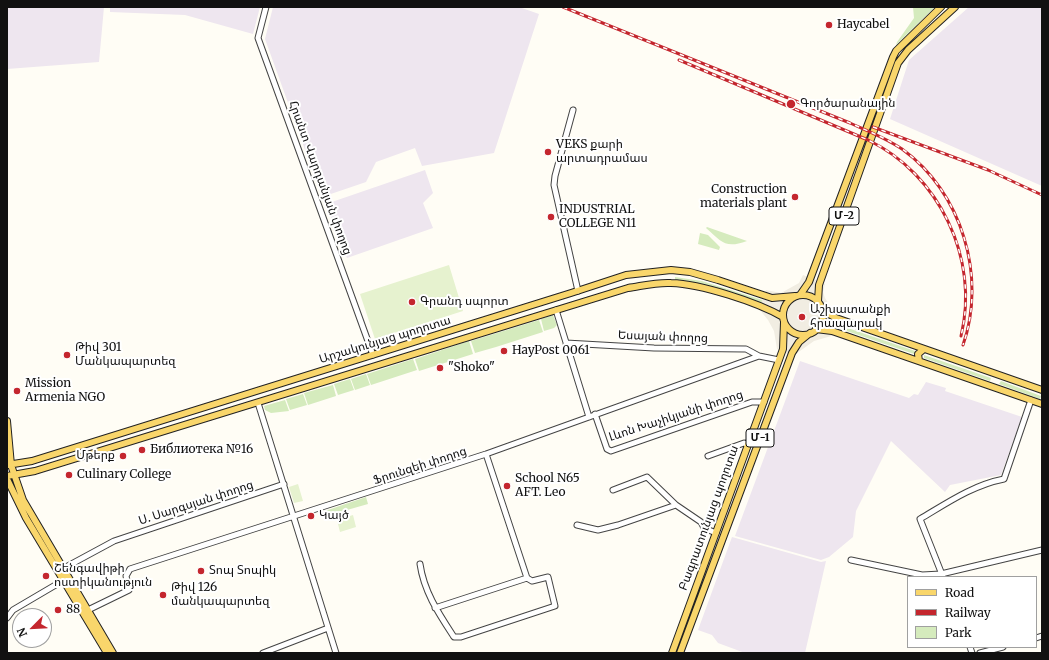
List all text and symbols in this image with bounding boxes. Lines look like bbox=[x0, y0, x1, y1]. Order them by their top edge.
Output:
place label: Haycabel bbox=[837, 18, 890, 32]
marker: Haycabel bbox=[824, 20, 834, 30]
place label: Գործարանային bbox=[800, 97, 895, 111]
marker: Գործարանային bbox=[785, 98, 797, 110]
street label: Հրանտ Վարդանյան փողոց bbox=[285, 99, 355, 257]
place label: VEKS քարի արտադրամաս bbox=[556, 138, 648, 166]
marker: VEKS քարի արտադրամաս bbox=[543, 147, 553, 157]
place label: Construction materials plant bbox=[700, 183, 787, 211]
marker: Construction materials plant bbox=[790, 192, 800, 202]
place label: INDUSTRIAL COLLEGE N11 bbox=[559, 203, 636, 231]
road number: Մ-2 bbox=[829, 207, 859, 225]
marker: INDUSTRIAL COLLEGE N11 bbox=[546, 212, 556, 222]
place label: Գրանդ սպորտ bbox=[420, 295, 509, 309]
marker: Գրանդ սպորտ bbox=[407, 297, 417, 307]
place label: Աշխատանքի հրապարակ bbox=[810, 303, 891, 331]
marker: Աշխատանքի հրապարակ bbox=[797, 312, 807, 322]
street label: Արշակունյաց պողոտա bbox=[317, 313, 453, 367]
street label: Եսայան փողոց bbox=[618, 328, 708, 346]
place label: Թիվ 301 Մանկապարտեզ bbox=[75, 341, 175, 369]
place label: HayPost 0061 bbox=[512, 344, 590, 358]
marker: HayPost 0061 bbox=[499, 346, 509, 356]
marker: Թիվ 301 Մանկապարտեզ bbox=[62, 350, 72, 360]
place label: "Shoko" bbox=[448, 361, 495, 375]
marker: "Shoko" bbox=[435, 363, 445, 373]
place label: Mission Armenia NGO bbox=[25, 377, 105, 405]
marker: Mission Armenia NGO bbox=[12, 386, 22, 396]
street label: Լևոն Խաչիկյանի փողոց bbox=[607, 387, 745, 445]
road number: Մ-1 bbox=[746, 429, 774, 447]
place label: Библиотека №16 bbox=[150, 443, 253, 457]
street label: Ֆրունզեի փողոց bbox=[371, 444, 469, 488]
street label: Բագրատունյաց պողոտա bbox=[676, 444, 742, 592]
marker: Библиотека №16 bbox=[137, 445, 147, 455]
place label: Մթերք bbox=[76, 449, 115, 463]
marker: Մթերք bbox=[118, 451, 128, 461]
place label: Culinary College bbox=[77, 468, 171, 482]
marker: Culinary College bbox=[64, 470, 74, 480]
place label: School N65 AFT. Leo bbox=[515, 472, 580, 500]
street label: Ս. Սարգսյան փողոց bbox=[137, 478, 255, 528]
marker: School N65 AFT. Leo bbox=[502, 481, 512, 491]
place label: Կայծ bbox=[319, 509, 349, 523]
marker: Կայծ bbox=[306, 511, 316, 521]
place label: Շենգավիթի ոստիկանություն bbox=[54, 562, 152, 590]
place label: Տոպ Տոպիկ bbox=[209, 564, 276, 578]
marker: Տոպ Տոպիկ bbox=[196, 566, 206, 576]
marker: Շենգավիթի ոստիկանություն bbox=[41, 571, 51, 581]
legend bbox=[907, 576, 1037, 648]
place label: Թիվ 126 մանկապարտեզ bbox=[171, 581, 269, 609]
text: Road bbox=[945, 585, 974, 600]
marker: Թիվ 126 մանկապարտեզ bbox=[158, 590, 168, 600]
place label: 88 bbox=[66, 603, 80, 617]
marker: 88 bbox=[53, 605, 63, 615]
text: Railway bbox=[945, 605, 991, 620]
north arrow bbox=[12, 608, 52, 648]
text: Park bbox=[945, 625, 972, 640]
text: N bbox=[14, 626, 30, 639]

